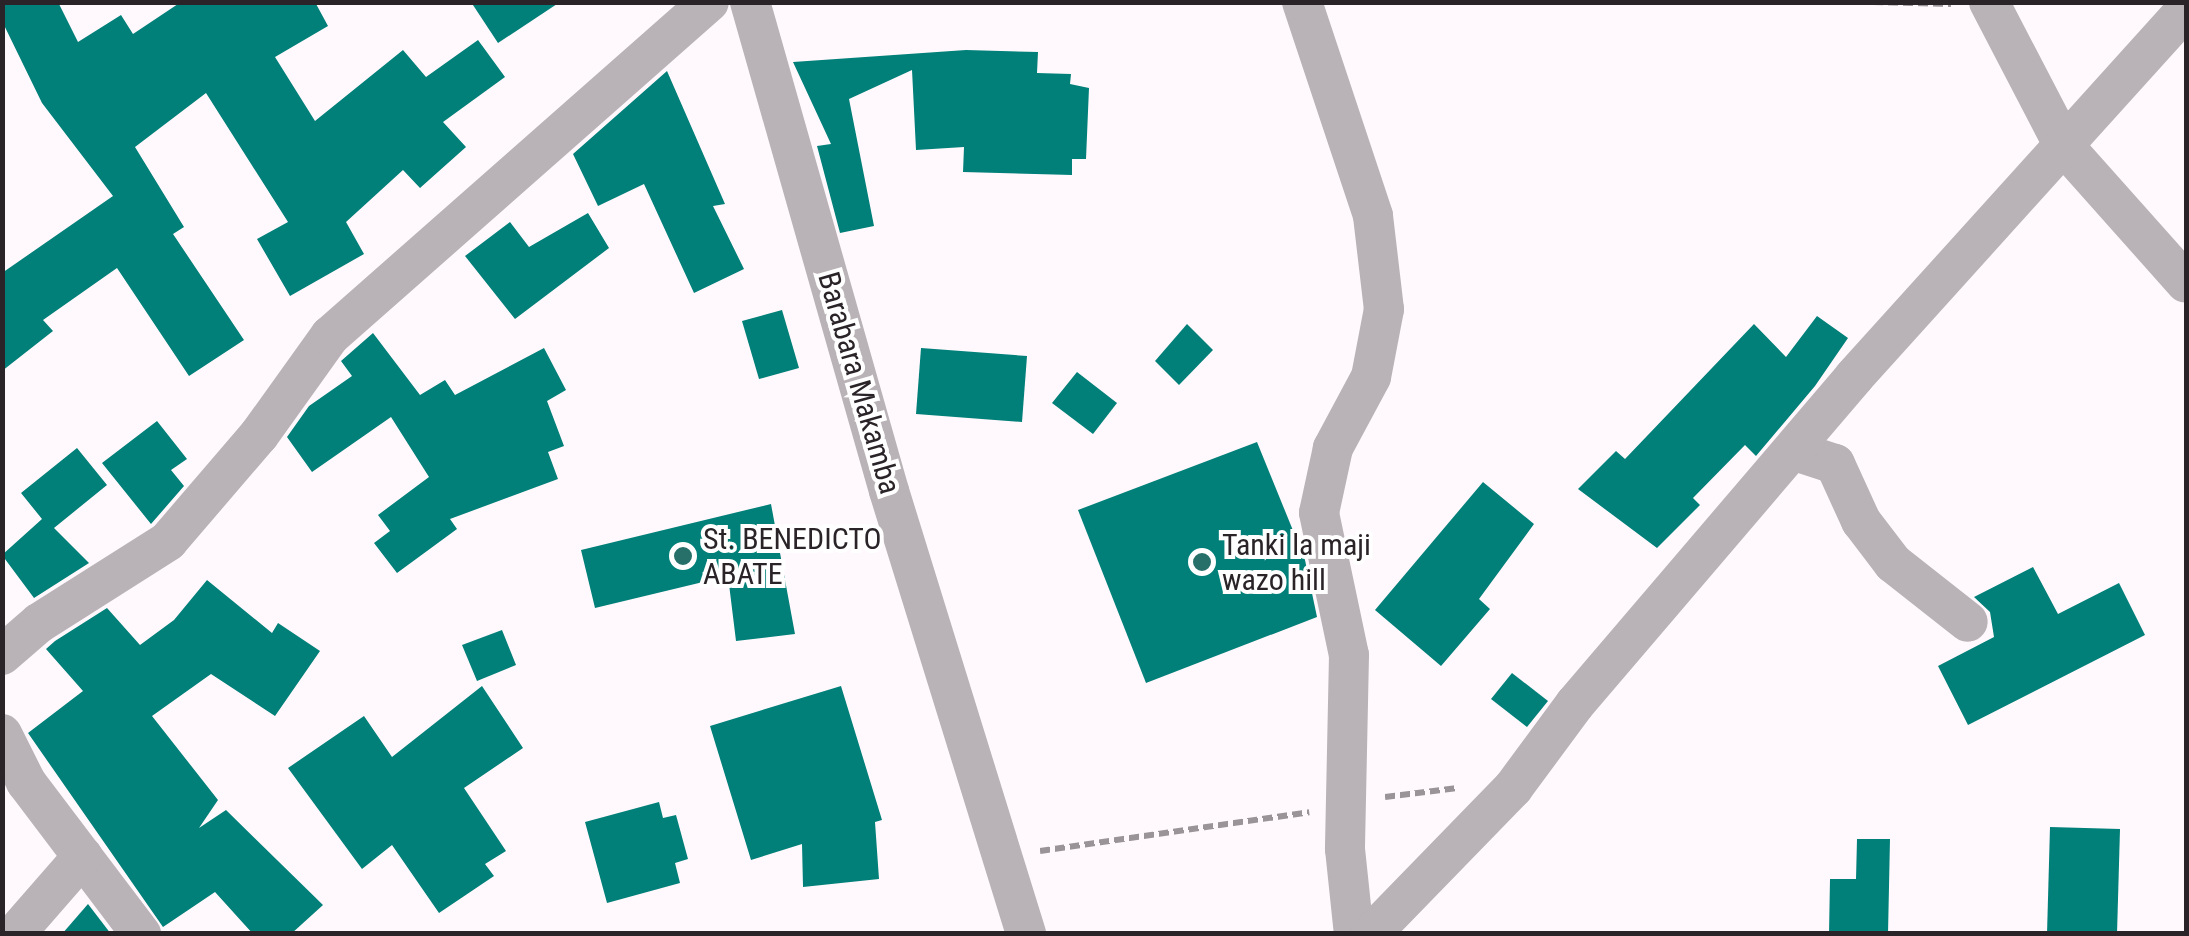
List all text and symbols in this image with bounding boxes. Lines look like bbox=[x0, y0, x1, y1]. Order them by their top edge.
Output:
street label: Barabara Makamba bbox=[810, 268, 908, 498]
place label: St. BENEDICTO ABATE bbox=[703, 521, 881, 592]
place label: Tanki la maji wazo hill bbox=[1222, 527, 1371, 598]
marker: St. BENEDICTO ABATE bbox=[672, 545, 694, 567]
marker: Tanki la maji wazo hill bbox=[1191, 551, 1213, 573]

